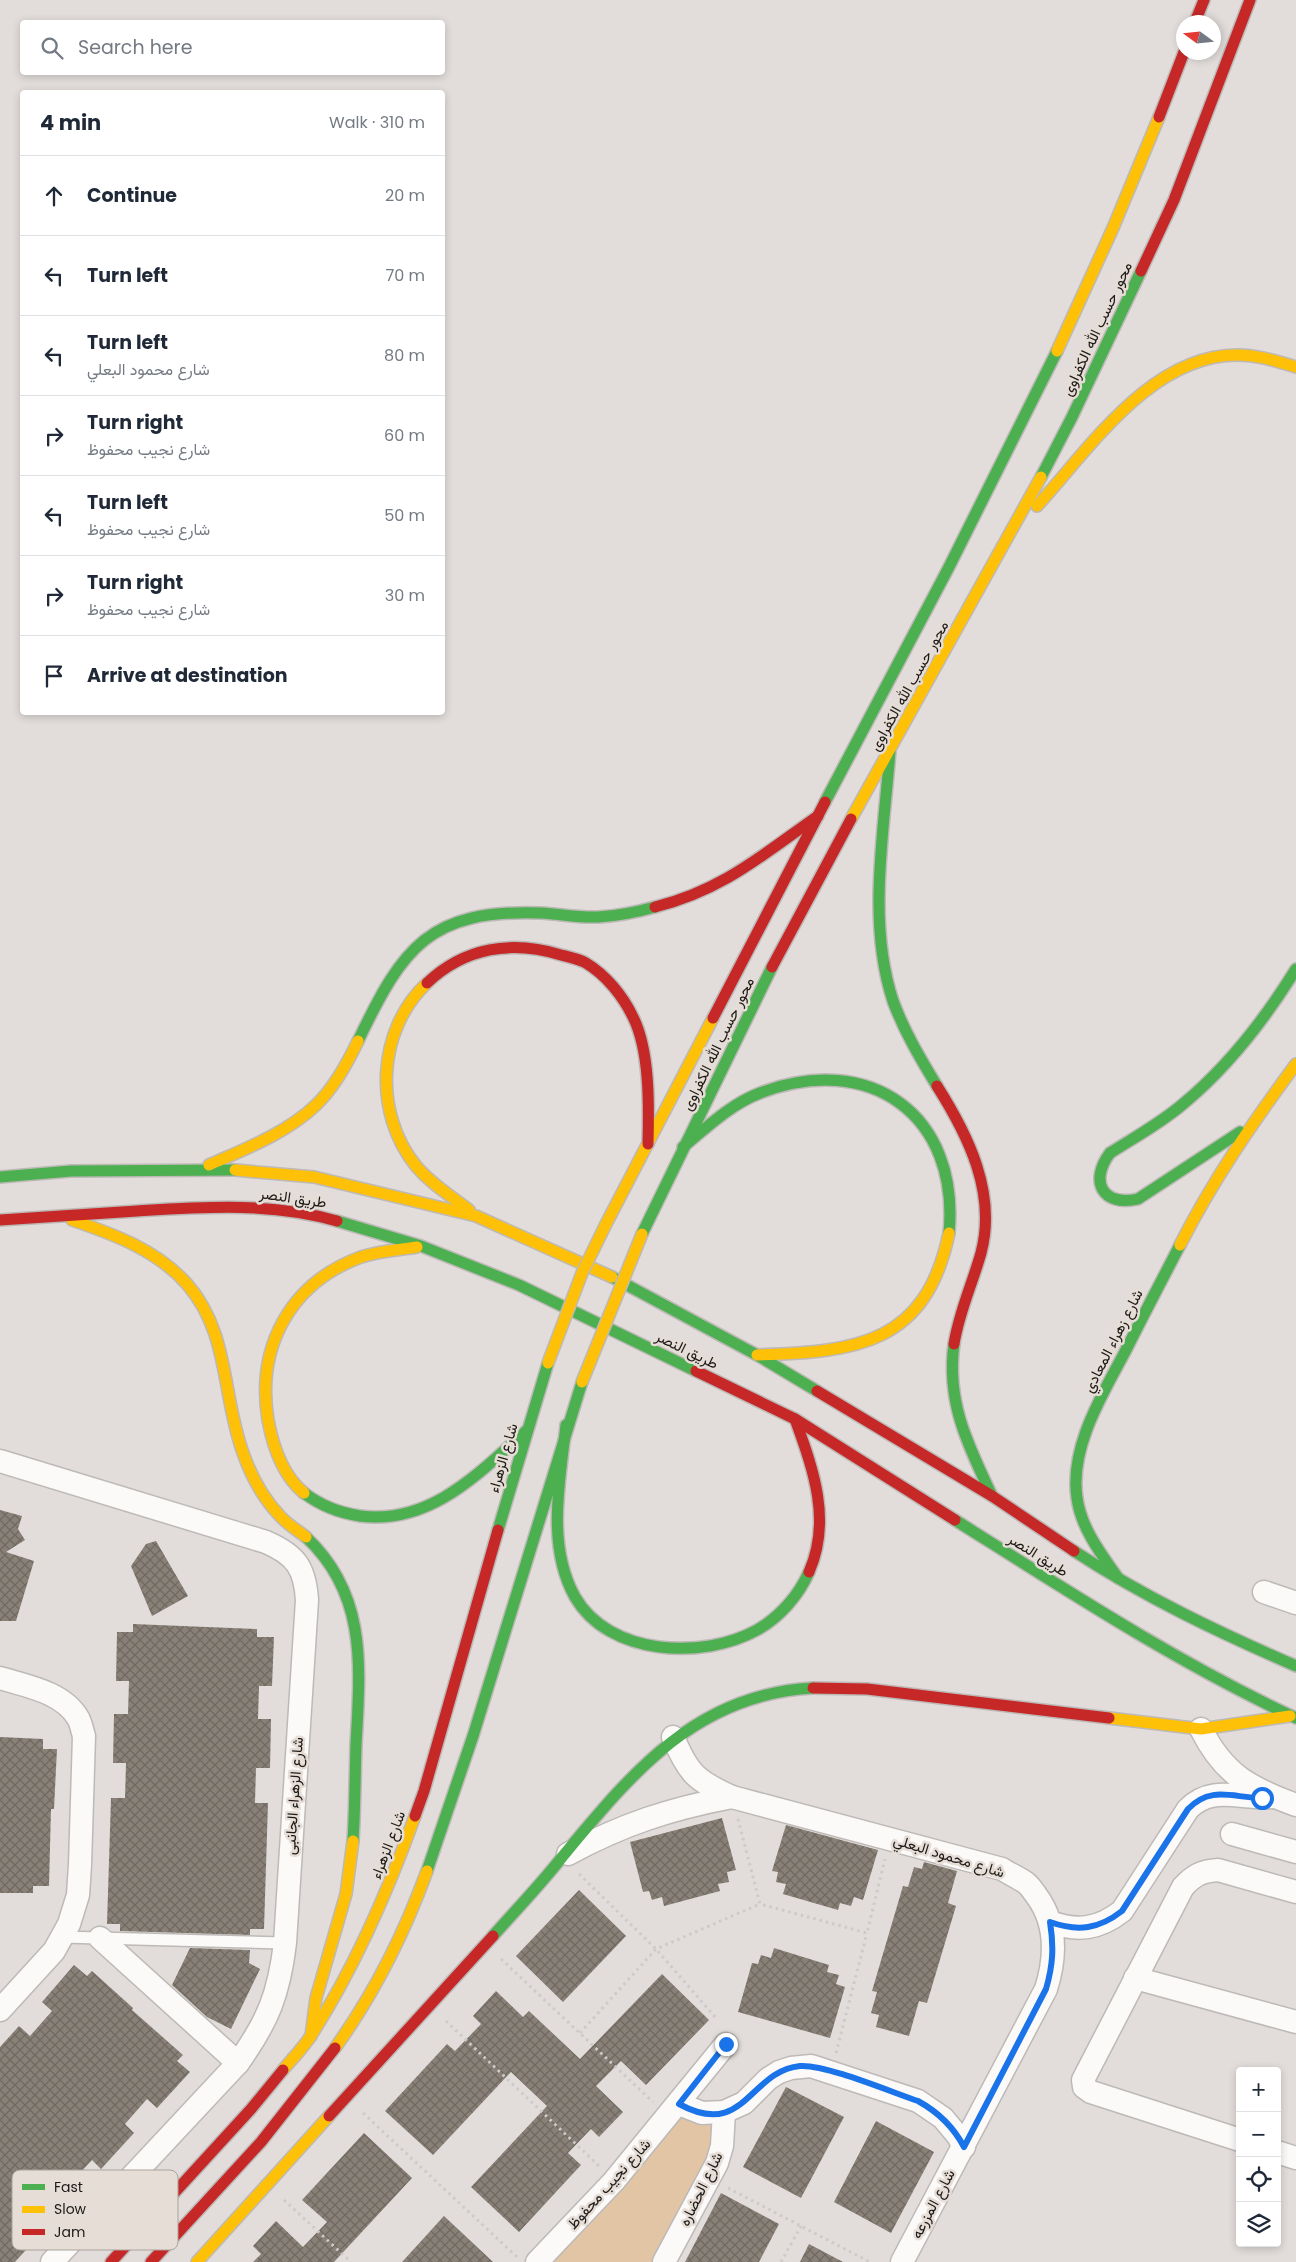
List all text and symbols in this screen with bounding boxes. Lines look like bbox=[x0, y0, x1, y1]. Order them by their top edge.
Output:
north arrow bbox=[1176, 15, 1221, 60]
search box bbox=[20, 20, 445, 75]
icon: search bbox=[38, 34, 66, 62]
text: Search here bbox=[78, 34, 192, 61]
text: 4 min bbox=[40, 108, 101, 137]
text: Walk · 310 m bbox=[329, 111, 425, 134]
icon: ahead bbox=[40, 182, 68, 210]
text: Continue bbox=[87, 182, 177, 209]
text: 20 m bbox=[385, 184, 425, 207]
street label: محور حسب الله الكفراوى bbox=[1056, 258, 1137, 399]
icon: left bbox=[40, 262, 68, 290]
text: Turn left bbox=[87, 262, 168, 289]
text: 70 m bbox=[385, 264, 425, 287]
text: Turn left bbox=[87, 329, 168, 356]
icon: left bbox=[40, 342, 68, 370]
text: 80 m bbox=[384, 344, 425, 367]
text: شارع محمود البعلي bbox=[87, 358, 210, 381]
text: Turn right bbox=[87, 409, 183, 436]
icon: right bbox=[40, 422, 68, 450]
text: 60 m bbox=[384, 424, 425, 447]
text: شارع نجيب محفوظ bbox=[87, 438, 210, 461]
text: Turn left bbox=[87, 489, 168, 516]
icon: left bbox=[40, 502, 68, 530]
text: 50 m bbox=[384, 504, 425, 527]
text: شارع نجيب محفوظ bbox=[87, 518, 210, 541]
text: Turn right bbox=[87, 569, 183, 596]
icon: right bbox=[40, 582, 68, 610]
text: 30 m bbox=[385, 584, 425, 607]
text: شارع نجيب محفوظ bbox=[87, 598, 210, 621]
street label: محور حسب الله الكفراوى bbox=[864, 617, 953, 755]
icon: arrive bbox=[40, 662, 68, 690]
text: Arrive at destination bbox=[87, 662, 288, 689]
street label: محور حسب الله الكفراوى bbox=[676, 974, 759, 1114]
street label: طريق النصر bbox=[257, 1182, 328, 1213]
street label: شارع زهراء المعادي bbox=[1077, 1285, 1150, 1397]
street label: طريق النصر bbox=[651, 1325, 722, 1374]
street label: شارع الزهراء bbox=[483, 1421, 523, 1495]
street label: طريق النصر bbox=[1003, 1527, 1073, 1581]
street label: شارع الزهراء الجانبى bbox=[279, 1736, 309, 1856]
route start bbox=[1251, 1787, 1274, 1810]
street label: شارع الزهراء bbox=[365, 1808, 411, 1882]
street label: شارع محمود البعلي bbox=[890, 1829, 1007, 1885]
route end bbox=[715, 2033, 738, 2056]
map controls bbox=[1236, 2067, 1281, 2247]
button: + bbox=[1236, 2067, 1281, 2112]
button: − bbox=[1236, 2112, 1281, 2157]
street label: شارع نجيب محفوظ bbox=[562, 2134, 656, 2234]
street label: شارع الحضاره bbox=[674, 2148, 728, 2230]
button: locate bbox=[1236, 2157, 1281, 2202]
street label: شارع المزرعه bbox=[906, 2165, 961, 2243]
legend bbox=[12, 2170, 178, 2250]
text: Fast bbox=[54, 2177, 83, 2197]
text: Slow bbox=[54, 2199, 87, 2219]
button: layers bbox=[1236, 2202, 1281, 2247]
text: Jam bbox=[54, 2222, 85, 2242]

